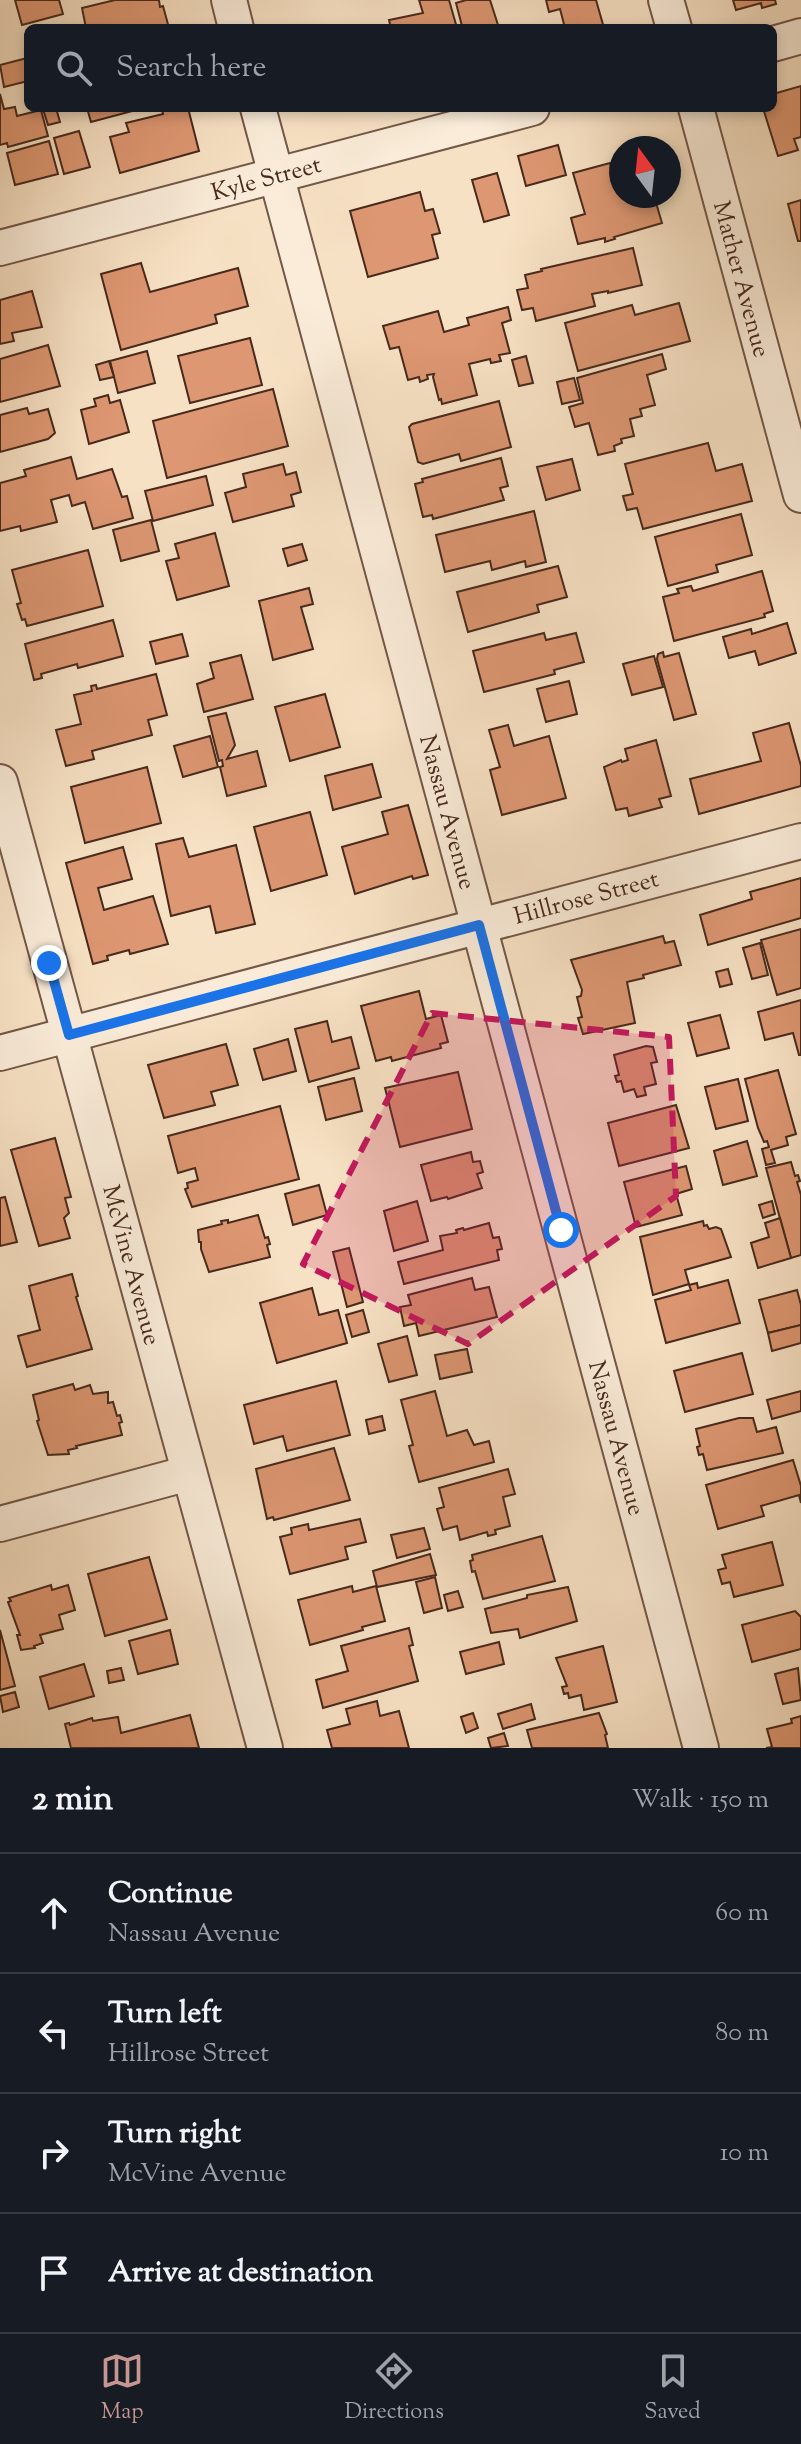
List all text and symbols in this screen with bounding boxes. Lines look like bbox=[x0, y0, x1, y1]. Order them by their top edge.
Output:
search box bbox=[24, 24, 777, 112]
icon: search bbox=[52, 46, 96, 90]
text: Search here bbox=[116, 47, 266, 90]
north arrow bbox=[609, 136, 681, 208]
street label: Kyle Street bbox=[208, 149, 325, 211]
street label: Mather Avenue bbox=[703, 198, 777, 361]
street label: Nassau Avenue bbox=[409, 731, 483, 894]
street label: Hillrose Street bbox=[510, 863, 663, 935]
route end bbox=[31, 945, 67, 981]
street label: McVine Avenue bbox=[92, 1182, 168, 1350]
route start bbox=[543, 1212, 579, 1248]
street label: Nassau Avenue bbox=[578, 1357, 652, 1520]
text: 2 min bbox=[32, 1776, 113, 1825]
text: Walk · 150 m bbox=[632, 1782, 769, 1819]
text: Continue bbox=[108, 1873, 233, 1916]
icon: ahead bbox=[32, 1891, 76, 1935]
text: 60 m bbox=[715, 1895, 769, 1932]
text: Nassau Avenue bbox=[108, 1916, 280, 1953]
text: Turn left bbox=[108, 1993, 222, 2036]
icon: left bbox=[32, 2011, 76, 2055]
text: 80 m bbox=[715, 2015, 769, 2052]
text: Hillrose Street bbox=[108, 2036, 269, 2073]
text: Turn right bbox=[108, 2113, 241, 2156]
icon: right bbox=[32, 2131, 76, 2175]
text: 10 m bbox=[720, 2135, 769, 2172]
text: McVine Avenue bbox=[108, 2156, 287, 2193]
icon: arrive bbox=[32, 2251, 76, 2295]
text: Arrive at destination bbox=[108, 2252, 373, 2295]
tab: Map bbox=[100, 2349, 144, 2429]
tab: Directions bbox=[345, 2349, 444, 2429]
tab: Saved bbox=[644, 2349, 701, 2429]

